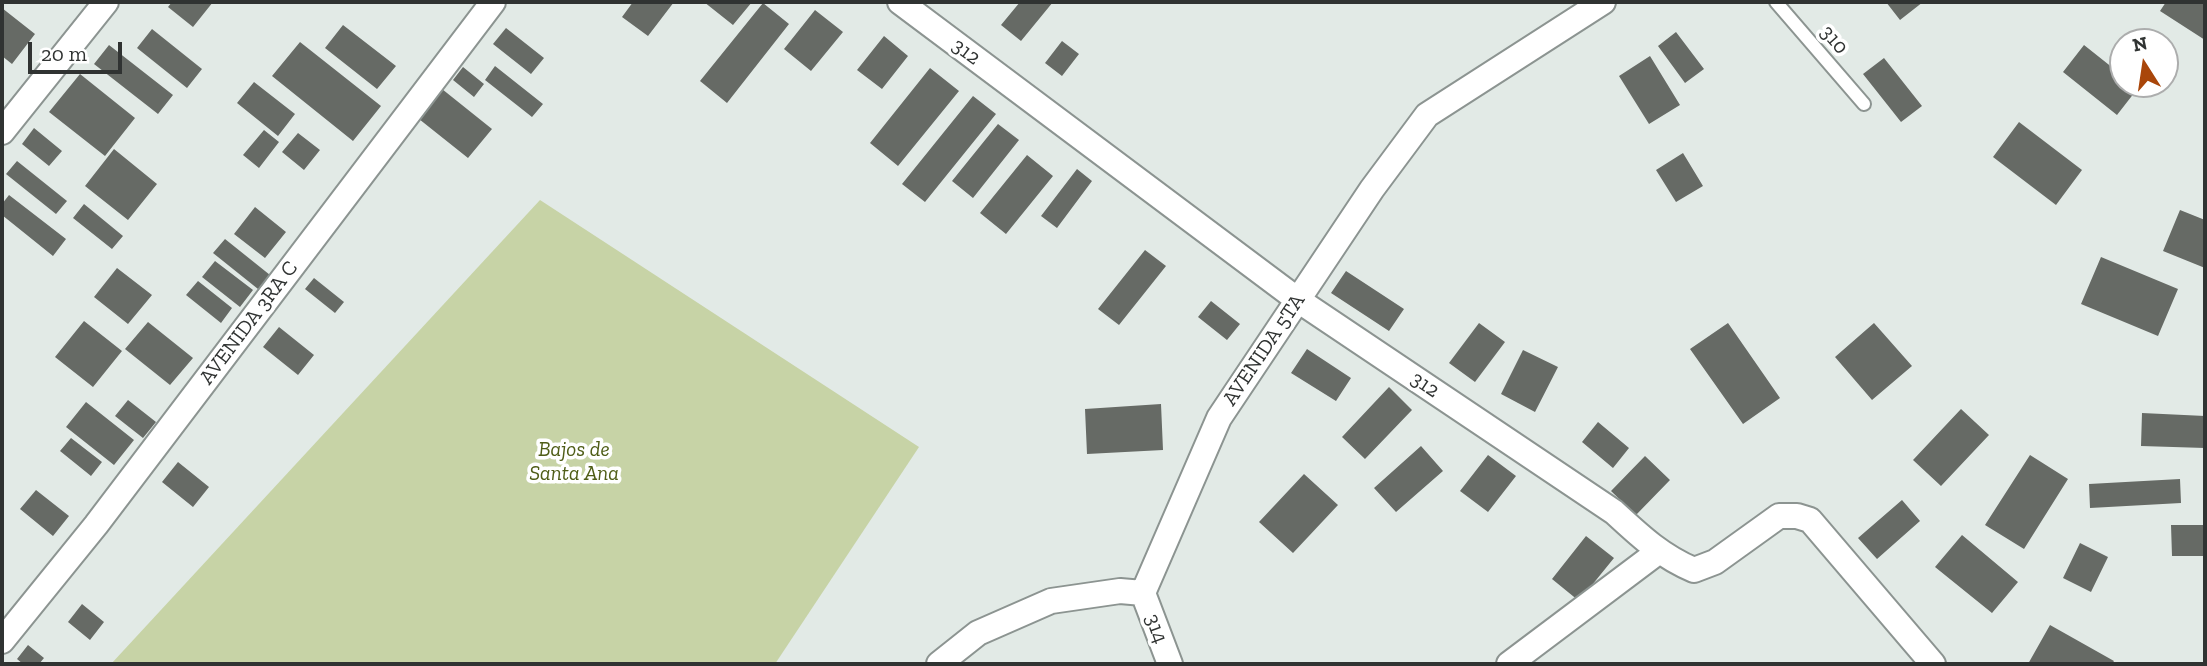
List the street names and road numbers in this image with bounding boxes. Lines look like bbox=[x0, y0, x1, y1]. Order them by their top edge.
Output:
street label: 310 bbox=[1815, 20, 1853, 60]
street label: 312 bbox=[947, 33, 985, 71]
street label: AVENIDA 3RA C bbox=[194, 256, 304, 390]
street label: AVENIDA 5TA bbox=[1217, 289, 1311, 411]
street label: 312 bbox=[1406, 366, 1444, 404]
street label: 314 bbox=[1139, 611, 1173, 647]

